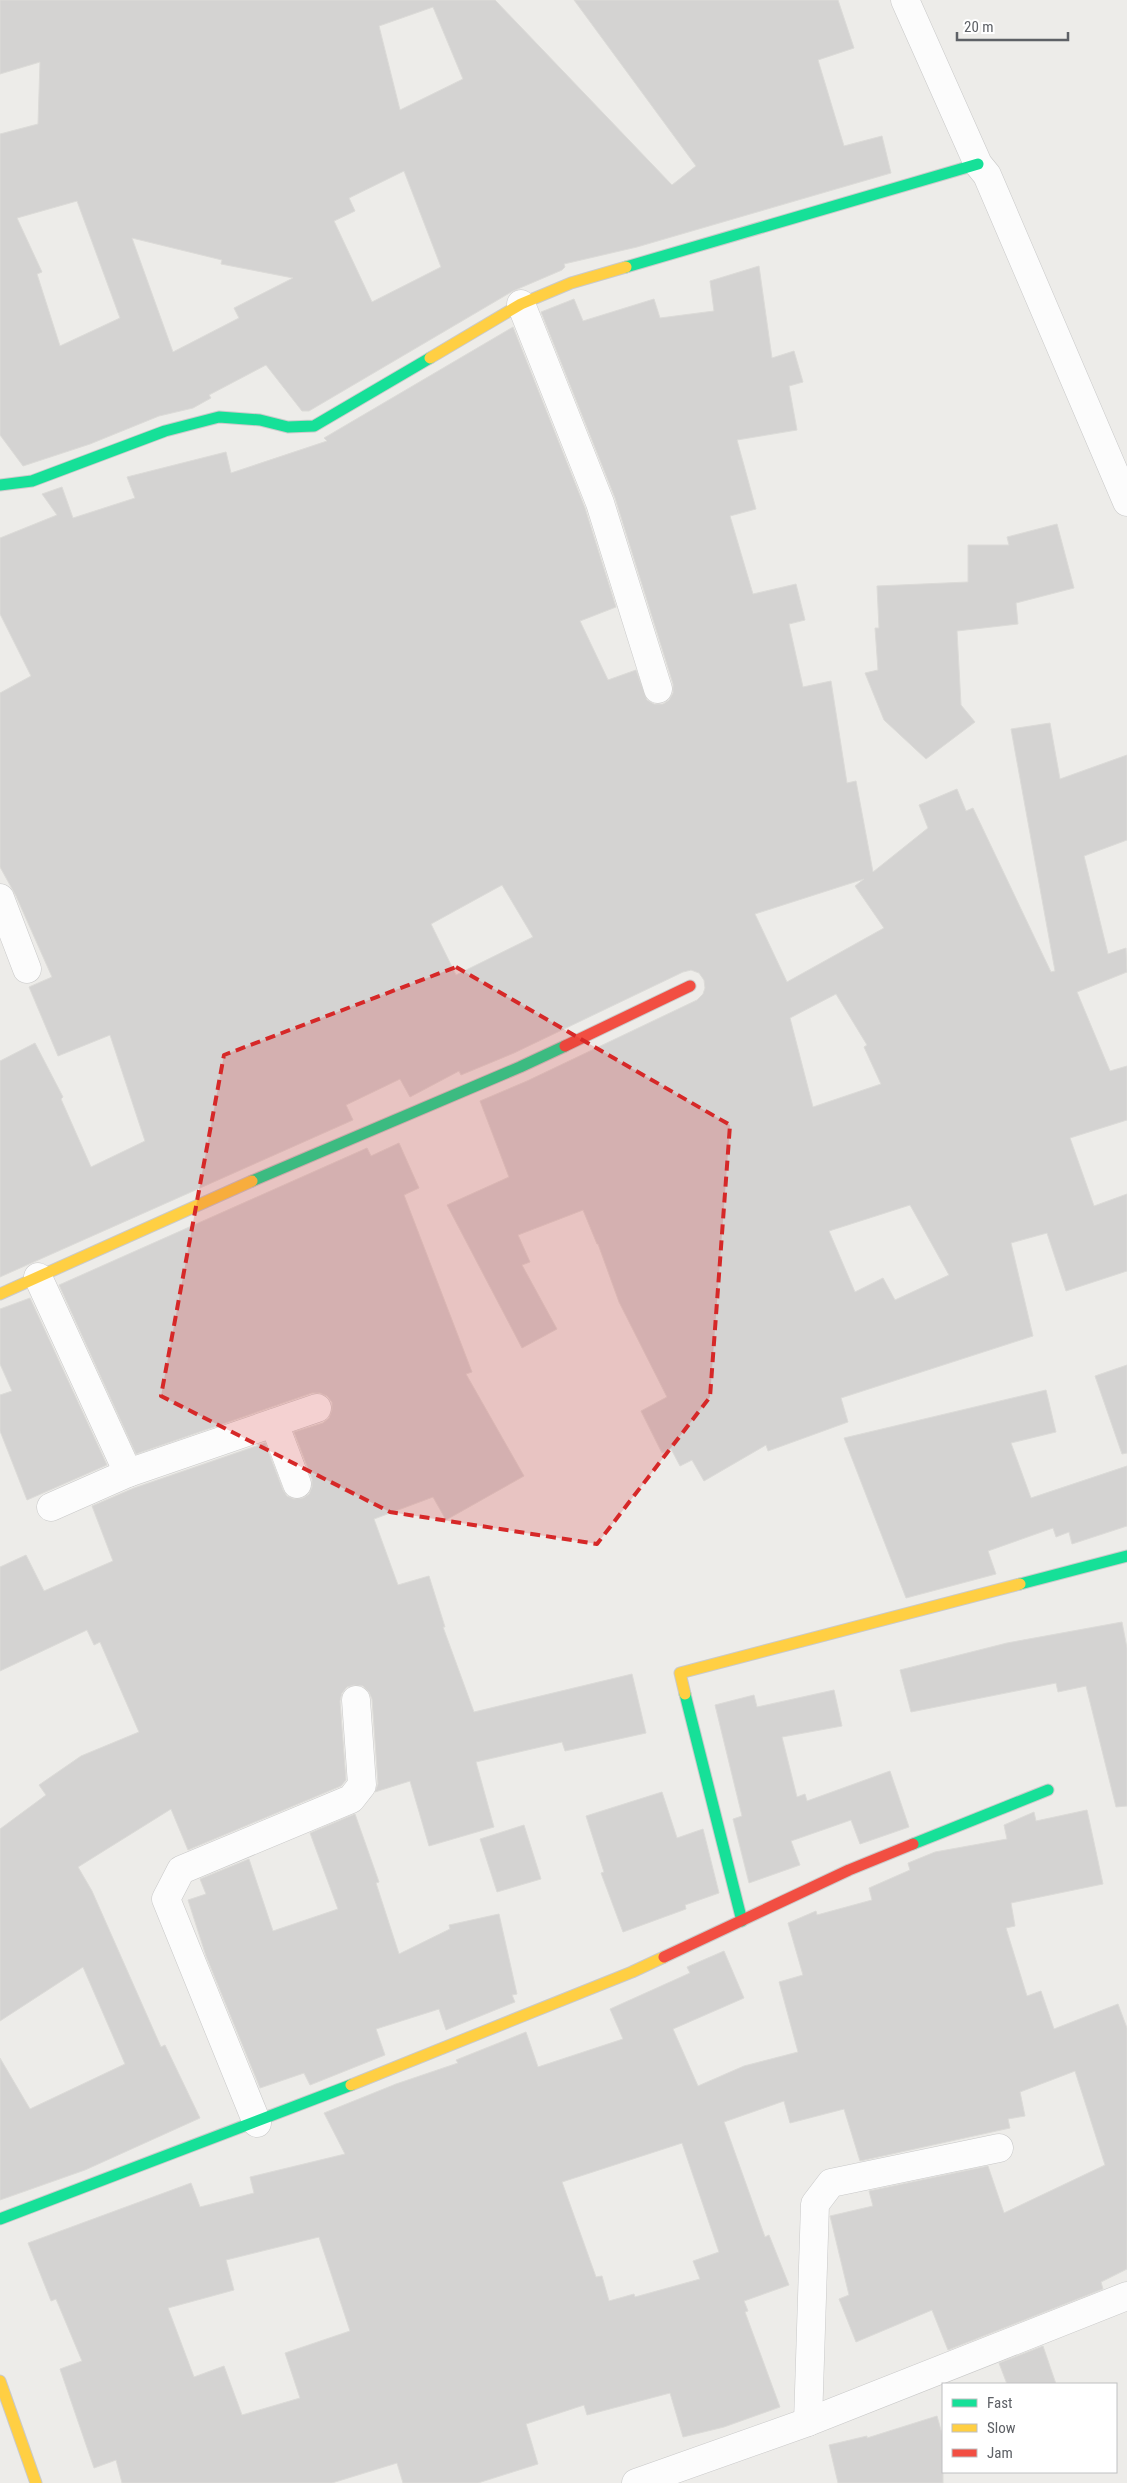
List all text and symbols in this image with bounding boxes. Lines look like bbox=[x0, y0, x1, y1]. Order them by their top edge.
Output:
scale bar bbox=[957, 10, 1068, 42]
text: 20 m bbox=[964, 18, 994, 36]
legend bbox=[942, 2383, 1117, 2473]
text: Fast bbox=[987, 2394, 1012, 2412]
text: Slow bbox=[987, 2419, 1016, 2437]
text: Jam bbox=[987, 2444, 1013, 2462]

